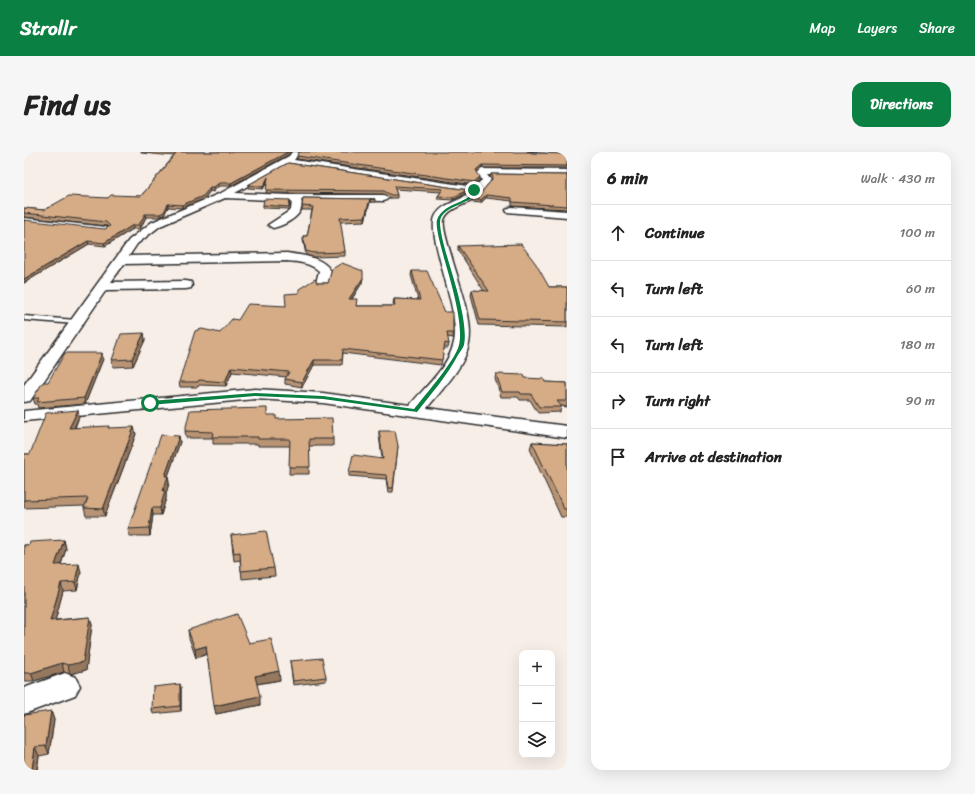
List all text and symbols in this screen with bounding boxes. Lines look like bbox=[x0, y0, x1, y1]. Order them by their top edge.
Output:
text: Strollr bbox=[20, 12, 76, 45]
text: Map bbox=[810, 16, 835, 41]
text: Layers bbox=[857, 16, 897, 41]
text: Share bbox=[919, 16, 955, 41]
text: Find us bbox=[24, 80, 111, 129]
button: Directions bbox=[852, 82, 951, 127]
text: 6 min bbox=[607, 163, 648, 193]
text: Walk · 430 m bbox=[861, 167, 935, 190]
route end bbox=[465, 181, 483, 199]
text: Continue bbox=[645, 220, 705, 246]
text: 100 m bbox=[900, 221, 935, 244]
icon: ahead bbox=[607, 222, 629, 244]
text: Turn left bbox=[645, 276, 703, 302]
text: 60 m bbox=[906, 277, 935, 300]
icon: left bbox=[607, 278, 629, 300]
text: Turn left bbox=[645, 332, 703, 358]
text: 180 m bbox=[900, 333, 935, 356]
icon: left bbox=[607, 334, 629, 356]
text: Turn right bbox=[645, 388, 710, 414]
text: 90 m bbox=[905, 389, 935, 412]
icon: right bbox=[607, 390, 629, 412]
route start bbox=[141, 394, 159, 412]
text: Arrive at destination bbox=[645, 444, 782, 470]
icon: arrive bbox=[607, 446, 629, 468]
map controls bbox=[519, 650, 555, 758]
button: + bbox=[519, 650, 555, 686]
button: − bbox=[519, 686, 555, 722]
button: layers bbox=[519, 722, 555, 758]

